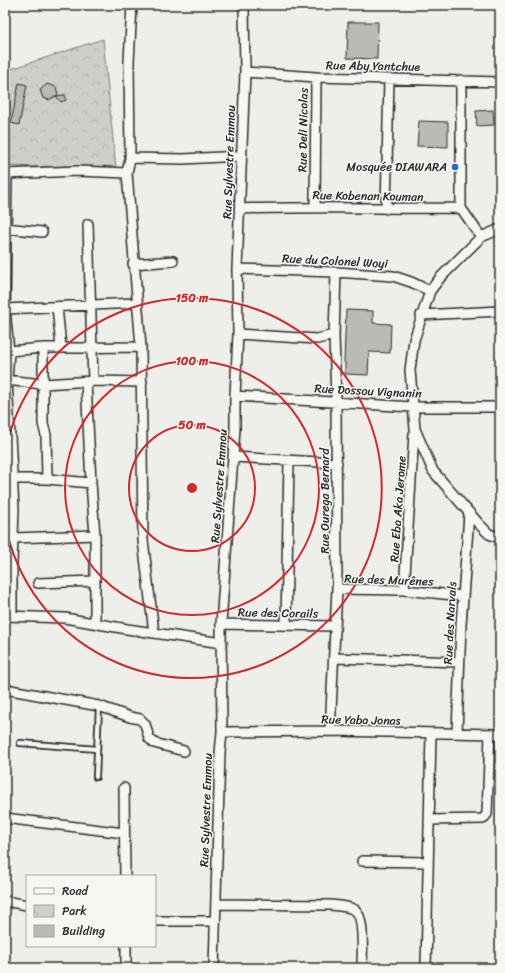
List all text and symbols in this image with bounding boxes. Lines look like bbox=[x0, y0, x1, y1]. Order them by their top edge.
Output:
street label: Rue Aby Yantchue bbox=[326, 54, 421, 78]
street label: Rue Deli Nicolas bbox=[291, 87, 315, 172]
street label: Rue Sylvestre Emmou bbox=[216, 104, 242, 219]
place label: Mosquée DIAWARA bbox=[346, 156, 447, 178]
marker: Mosquée DIAWARA bbox=[450, 162, 460, 172]
street label: Rue Kobenan Kouman bbox=[312, 184, 424, 208]
street label: Rue du Colonel Woyi bbox=[282, 247, 389, 275]
text: 150 m bbox=[176, 287, 209, 309]
text: 100 m bbox=[176, 350, 209, 372]
street label: Rue Dossou Vignanin bbox=[314, 377, 423, 405]
text: 50 m bbox=[178, 414, 206, 436]
street label: Rue Sylvestre Emmou bbox=[204, 428, 234, 544]
street label: Rue Ourega Bernard bbox=[314, 448, 336, 554]
street label: Rue Eba Aka Jerome bbox=[383, 455, 413, 563]
centre of rings bbox=[185, 481, 199, 495]
street label: Rue des Murênes bbox=[344, 567, 434, 593]
street label: Rue des Narvals bbox=[437, 581, 463, 665]
street label: Rue des Corails bbox=[238, 601, 319, 625]
street label: Rue Yaba Jonas bbox=[321, 708, 401, 732]
street label: Rue Sylvestre Emmou bbox=[193, 752, 219, 867]
legend bbox=[26, 875, 156, 947]
text: Road bbox=[62, 880, 89, 902]
text: Park bbox=[62, 900, 87, 922]
text: Building bbox=[62, 920, 105, 942]

